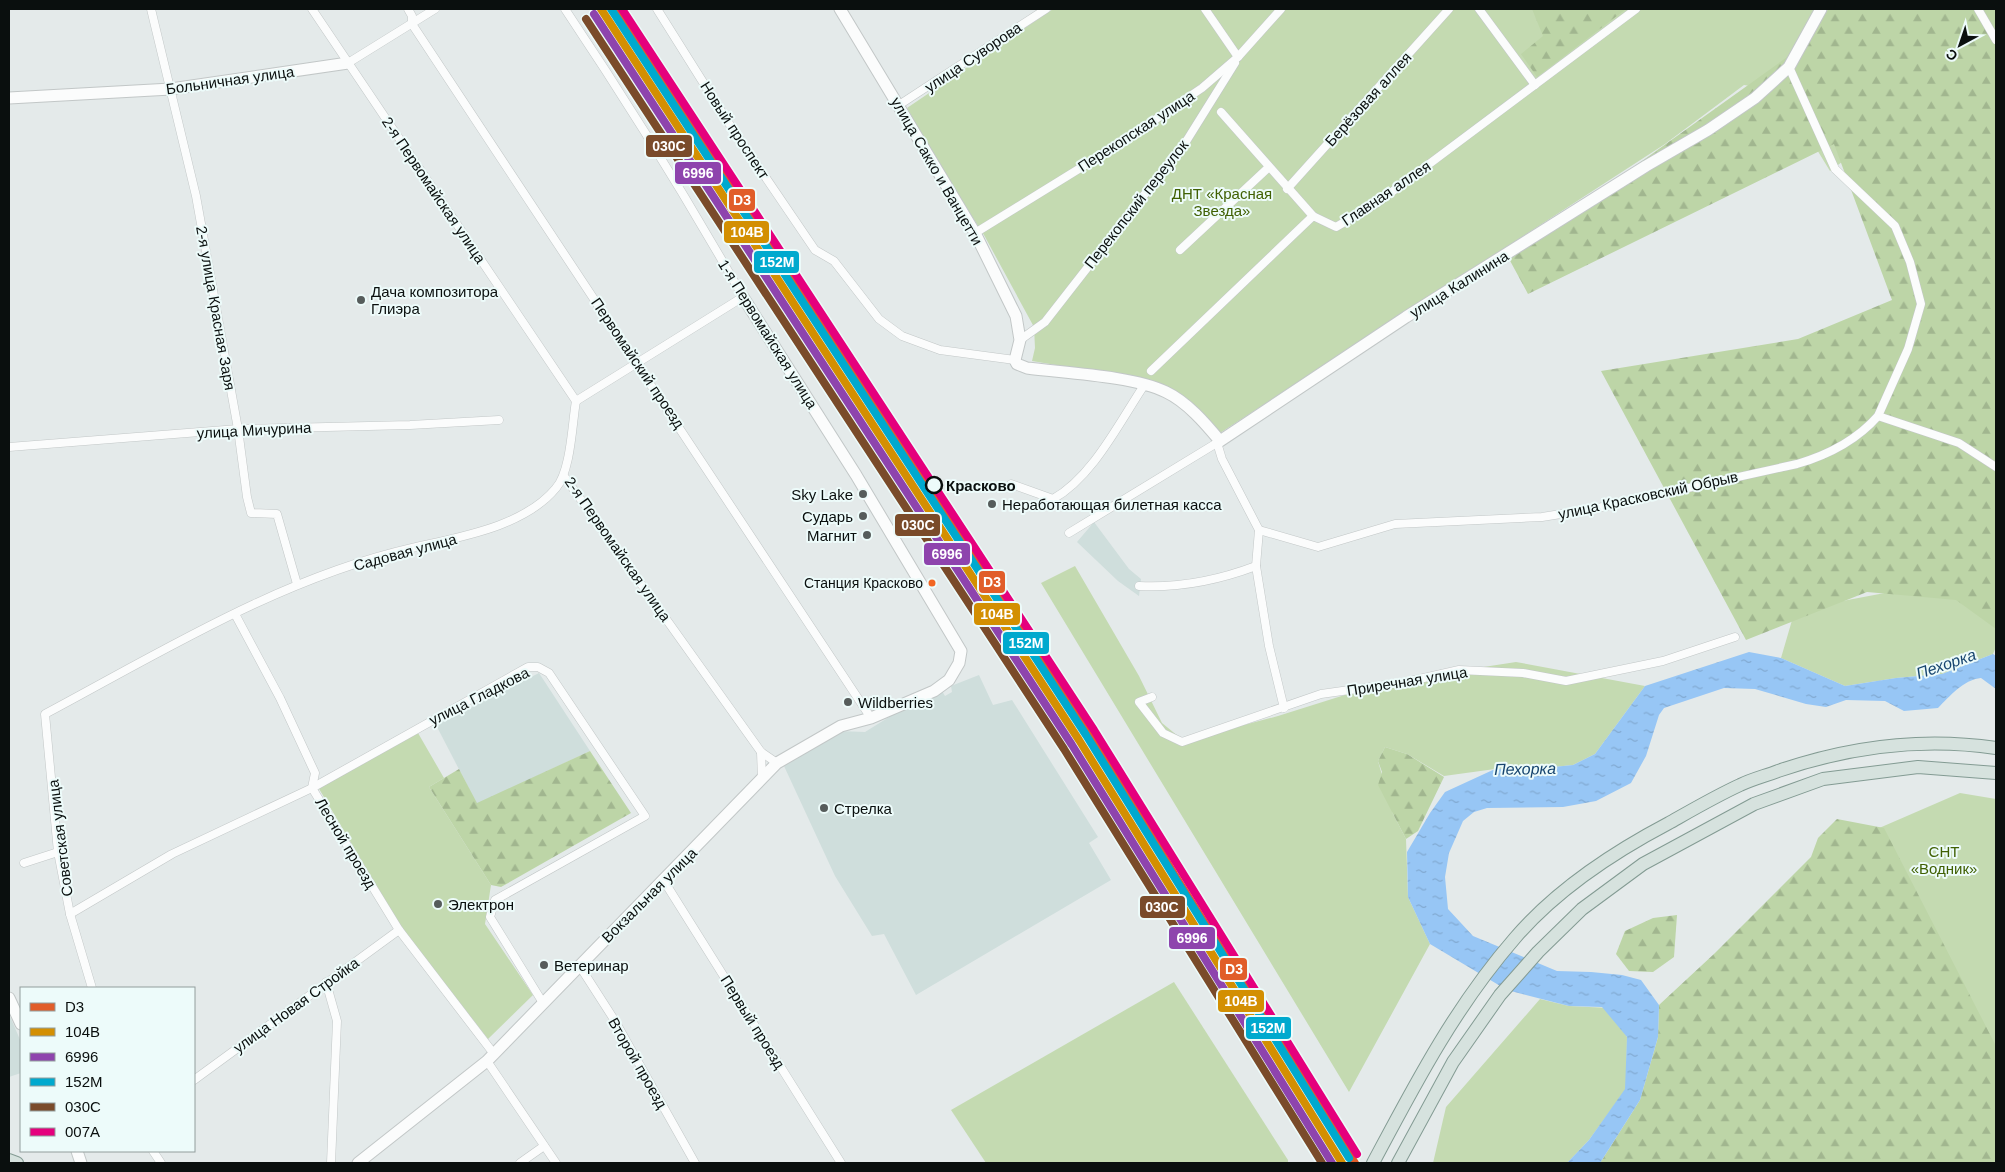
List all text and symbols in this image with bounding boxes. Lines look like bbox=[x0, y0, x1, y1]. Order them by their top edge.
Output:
street label: улица Суворова bbox=[922, 18, 1025, 96]
north arrow bbox=[1935, 20, 1985, 70]
text: С bbox=[1943, 46, 1961, 64]
street label: Берёзовая аллея bbox=[1321, 48, 1415, 150]
street label: Больничная улица bbox=[165, 63, 296, 97]
street label: Новый проспект bbox=[697, 78, 773, 182]
street label: Перекопская улица bbox=[1075, 87, 1198, 175]
street label: улица Сакко и Ванцетти bbox=[888, 94, 986, 248]
street label: 2-я Первомайская улица bbox=[379, 114, 490, 267]
line badge: 030C bbox=[645, 134, 693, 158]
street label: Перекопский переулок bbox=[1081, 136, 1192, 271]
text: 030C bbox=[652, 138, 686, 154]
street label: Главная аллея bbox=[1338, 157, 1434, 229]
line badge: 6996 bbox=[674, 161, 722, 185]
text: 6996 bbox=[682, 165, 714, 181]
park label: ДНТ «Красная Звезда» bbox=[1172, 185, 1272, 219]
line badge: D3 bbox=[728, 188, 756, 212]
text: D3 bbox=[733, 192, 751, 208]
line badge: 104В bbox=[723, 220, 770, 244]
text: 104В bbox=[730, 224, 764, 240]
street label: 2-я улица Красная Заря bbox=[193, 225, 239, 391]
street label: улица Калинина bbox=[1407, 247, 1512, 321]
line badge: 152М bbox=[753, 250, 800, 274]
text: 152М bbox=[759, 254, 795, 270]
street label: 1-я Первомайская улица bbox=[715, 256, 821, 412]
place label: Дача композитора Глиэра bbox=[371, 283, 499, 317]
marker: Дача композитора Глиэра bbox=[355, 294, 367, 306]
street label: Первомайский проезд bbox=[588, 295, 688, 432]
street label: улица Мичурина bbox=[196, 418, 312, 441]
street label: улица Красковский Обрыв bbox=[1556, 468, 1740, 522]
street label: 2-я Первомайская улица bbox=[562, 473, 675, 625]
marker: Красково bbox=[925, 476, 943, 494]
place label: Красково bbox=[946, 477, 1016, 494]
place label: Sky Lake bbox=[791, 486, 853, 503]
marker: Sky Lake bbox=[857, 488, 869, 500]
place label: Неработающая билетная касса bbox=[1002, 496, 1222, 513]
marker: Неработающая билетная касса bbox=[986, 498, 998, 510]
place label: Сударь bbox=[802, 508, 853, 525]
marker: Сударь bbox=[857, 510, 869, 522]
line badge: 030C bbox=[894, 513, 941, 537]
text: 030C bbox=[901, 517, 935, 533]
place label: Магнит bbox=[807, 527, 857, 544]
marker: Магнит bbox=[861, 529, 873, 541]
street label: Садовая улица bbox=[352, 530, 459, 574]
line badge: 6996 bbox=[923, 542, 971, 566]
text: 6996 bbox=[931, 546, 963, 562]
line badge: D3 bbox=[978, 570, 1006, 594]
text: D3 bbox=[983, 574, 1001, 590]
place label: Станция Красково bbox=[804, 575, 923, 591]
marker: Станция Красково bbox=[927, 578, 937, 588]
line badge: 104В bbox=[973, 602, 1021, 626]
text: 104В bbox=[980, 606, 1014, 622]
line badge: 152М bbox=[1002, 631, 1050, 655]
text: 152М bbox=[1008, 635, 1044, 651]
water label: Пехорка bbox=[1914, 646, 1978, 682]
street label: улица Гладкова bbox=[426, 663, 532, 728]
street label: Приречная улица bbox=[1346, 663, 1469, 699]
place label: Wildberries bbox=[858, 694, 933, 711]
marker: Wildberries bbox=[842, 696, 854, 708]
water label: Пехорка bbox=[1494, 760, 1556, 778]
street label: Советская улица bbox=[44, 778, 76, 897]
street label: Лесной проезд bbox=[312, 794, 380, 892]
place label: Стрелка bbox=[834, 800, 893, 817]
marker: Стрелка bbox=[818, 802, 830, 814]
park label: СНТ «Водник» bbox=[1911, 843, 1977, 877]
street label: Вокзальная улица bbox=[598, 844, 700, 946]
line badge: 030C bbox=[1139, 895, 1186, 919]
place label: Электрон bbox=[448, 896, 514, 913]
marker: Электрон bbox=[432, 898, 444, 910]
text: 030C bbox=[1145, 899, 1179, 915]
line badge: 6996 bbox=[1168, 926, 1216, 950]
text: 6996 bbox=[1176, 930, 1208, 946]
street label: улица Новая Стройка bbox=[230, 953, 363, 1056]
place label: Ветеринар bbox=[554, 957, 629, 974]
line badge: D3 bbox=[1219, 957, 1248, 981]
marker: Ветеринар bbox=[538, 959, 550, 971]
text: D3 bbox=[1225, 961, 1243, 977]
street label: Первый проезд bbox=[717, 972, 789, 1072]
legend bbox=[20, 987, 195, 1152]
line badge: 104В bbox=[1217, 989, 1265, 1013]
text: 104В bbox=[1224, 993, 1258, 1009]
text: D3 bbox=[65, 998, 84, 1015]
street label: Второй проезд bbox=[605, 1015, 671, 1112]
line badge: 152М bbox=[1245, 1016, 1292, 1040]
text: 152М bbox=[1250, 1020, 1286, 1036]
text: 104В bbox=[65, 1023, 100, 1040]
text: 6996 bbox=[65, 1048, 98, 1065]
text: 152М bbox=[65, 1073, 103, 1090]
text: 030C bbox=[65, 1098, 101, 1115]
text: 007А bbox=[65, 1123, 100, 1140]

